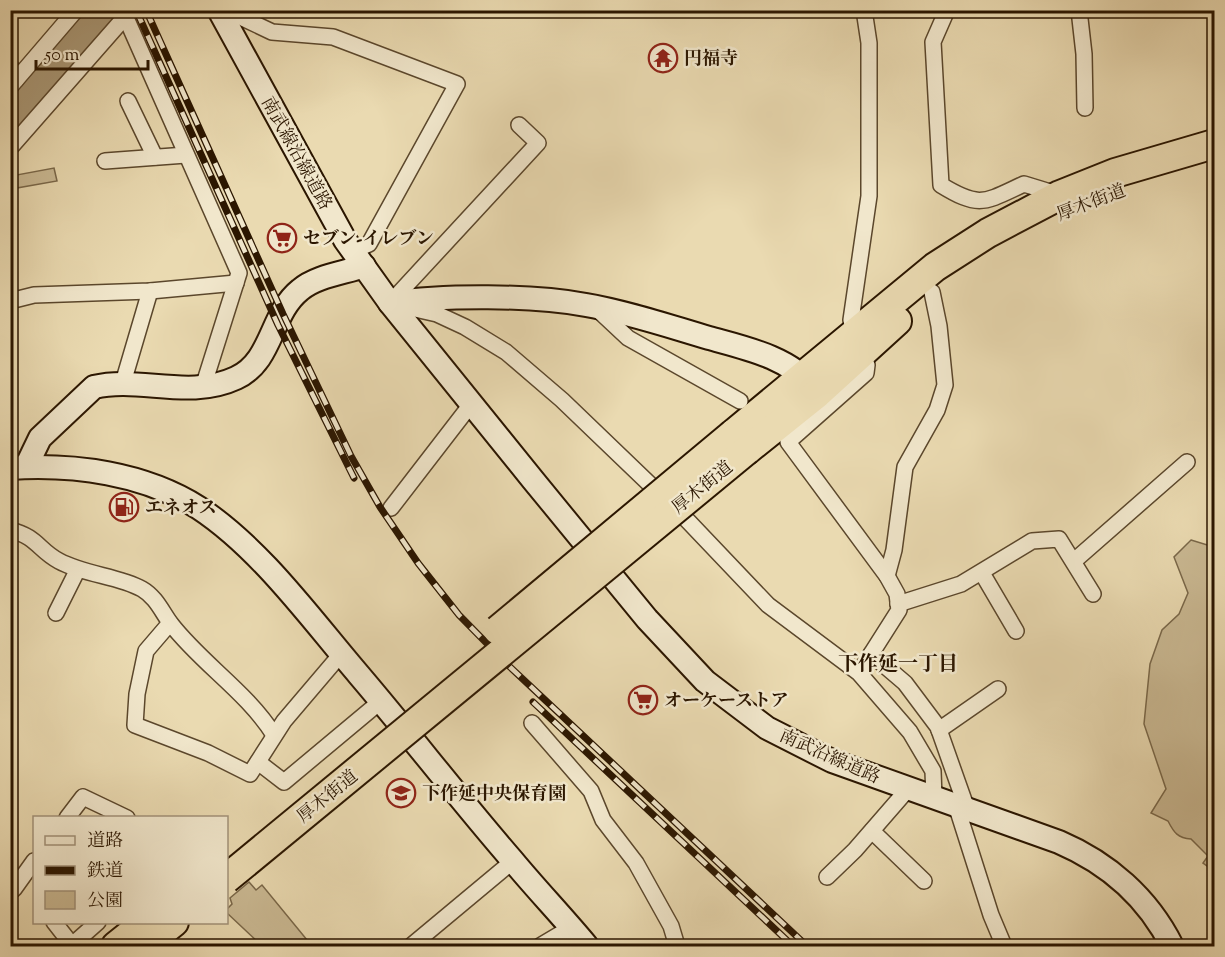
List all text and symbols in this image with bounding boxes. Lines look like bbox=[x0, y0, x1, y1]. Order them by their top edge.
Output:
scale bar bbox=[36, 33, 148, 71]
temple icon: 円福寺 bbox=[647, 42, 679, 74]
text: 50 m bbox=[44, 43, 80, 69]
place label: 円福寺 bbox=[684, 47, 738, 73]
street label: 南武線沿線道路 bbox=[253, 93, 337, 215]
street label: 厚木街道 bbox=[1053, 179, 1130, 229]
supermarket icon: セブン-イレブン bbox=[266, 222, 298, 254]
place label: セブン-イレブン bbox=[303, 227, 434, 253]
street label: 厚木街道 bbox=[667, 456, 739, 521]
fuel station icon: エネオス bbox=[108, 491, 140, 523]
place label: エネオス bbox=[145, 496, 217, 522]
district label: 下作延一丁目 bbox=[838, 651, 958, 680]
supermarket icon: オーケーストア bbox=[627, 684, 659, 716]
place label: オーケーストア bbox=[664, 689, 789, 715]
street label: 南武沿線道路 bbox=[775, 724, 884, 792]
street label: 厚木街道 bbox=[292, 765, 364, 830]
school or university icon: 下作延中央保育園 bbox=[385, 777, 417, 809]
place label: 下作延中央保育園 bbox=[422, 782, 566, 808]
legend bbox=[33, 816, 228, 924]
text: 道路 bbox=[87, 829, 123, 855]
text: 鉄道 bbox=[87, 859, 123, 885]
text: 公園 bbox=[87, 889, 123, 915]

